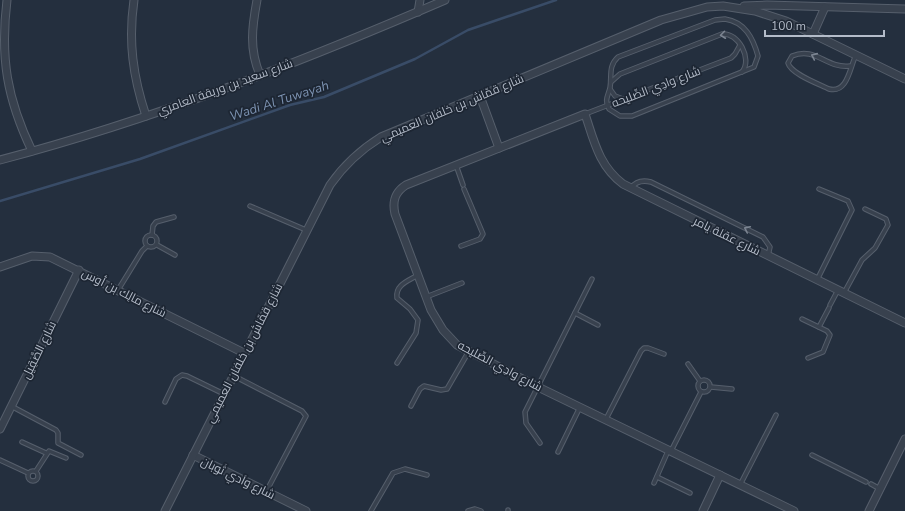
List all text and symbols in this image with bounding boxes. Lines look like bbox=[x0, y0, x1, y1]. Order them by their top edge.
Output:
scale bar bbox=[765, 12, 884, 38]
text: 100 m bbox=[771, 18, 806, 34]
one-way arrow bbox=[720, 30, 726, 39]
one-way arrow bbox=[810, 52, 817, 60]
street label: شارع سعيد بن وريقة العامري bbox=[155, 55, 296, 121]
street label: شارع وادِي الصِّليحه bbox=[609, 63, 703, 113]
street label: شارع قمّاش بن خلفان العميمي bbox=[378, 70, 527, 147]
water label: Wadi Al Tuwayah bbox=[227, 76, 331, 126]
street label: شارع عقلة يامر bbox=[690, 212, 763, 259]
one-way arrow bbox=[744, 226, 751, 234]
street label: شارع مالِك بن أوس bbox=[79, 265, 169, 321]
street label: شارع قمّاش بن خلفان العميمي bbox=[202, 280, 288, 426]
street label: شارع الصَّقِيل bbox=[18, 318, 60, 382]
street label: شارع وادِي الصِّليحه bbox=[454, 337, 545, 397]
street label: شارع واَدي ثَوبان bbox=[197, 453, 278, 505]

